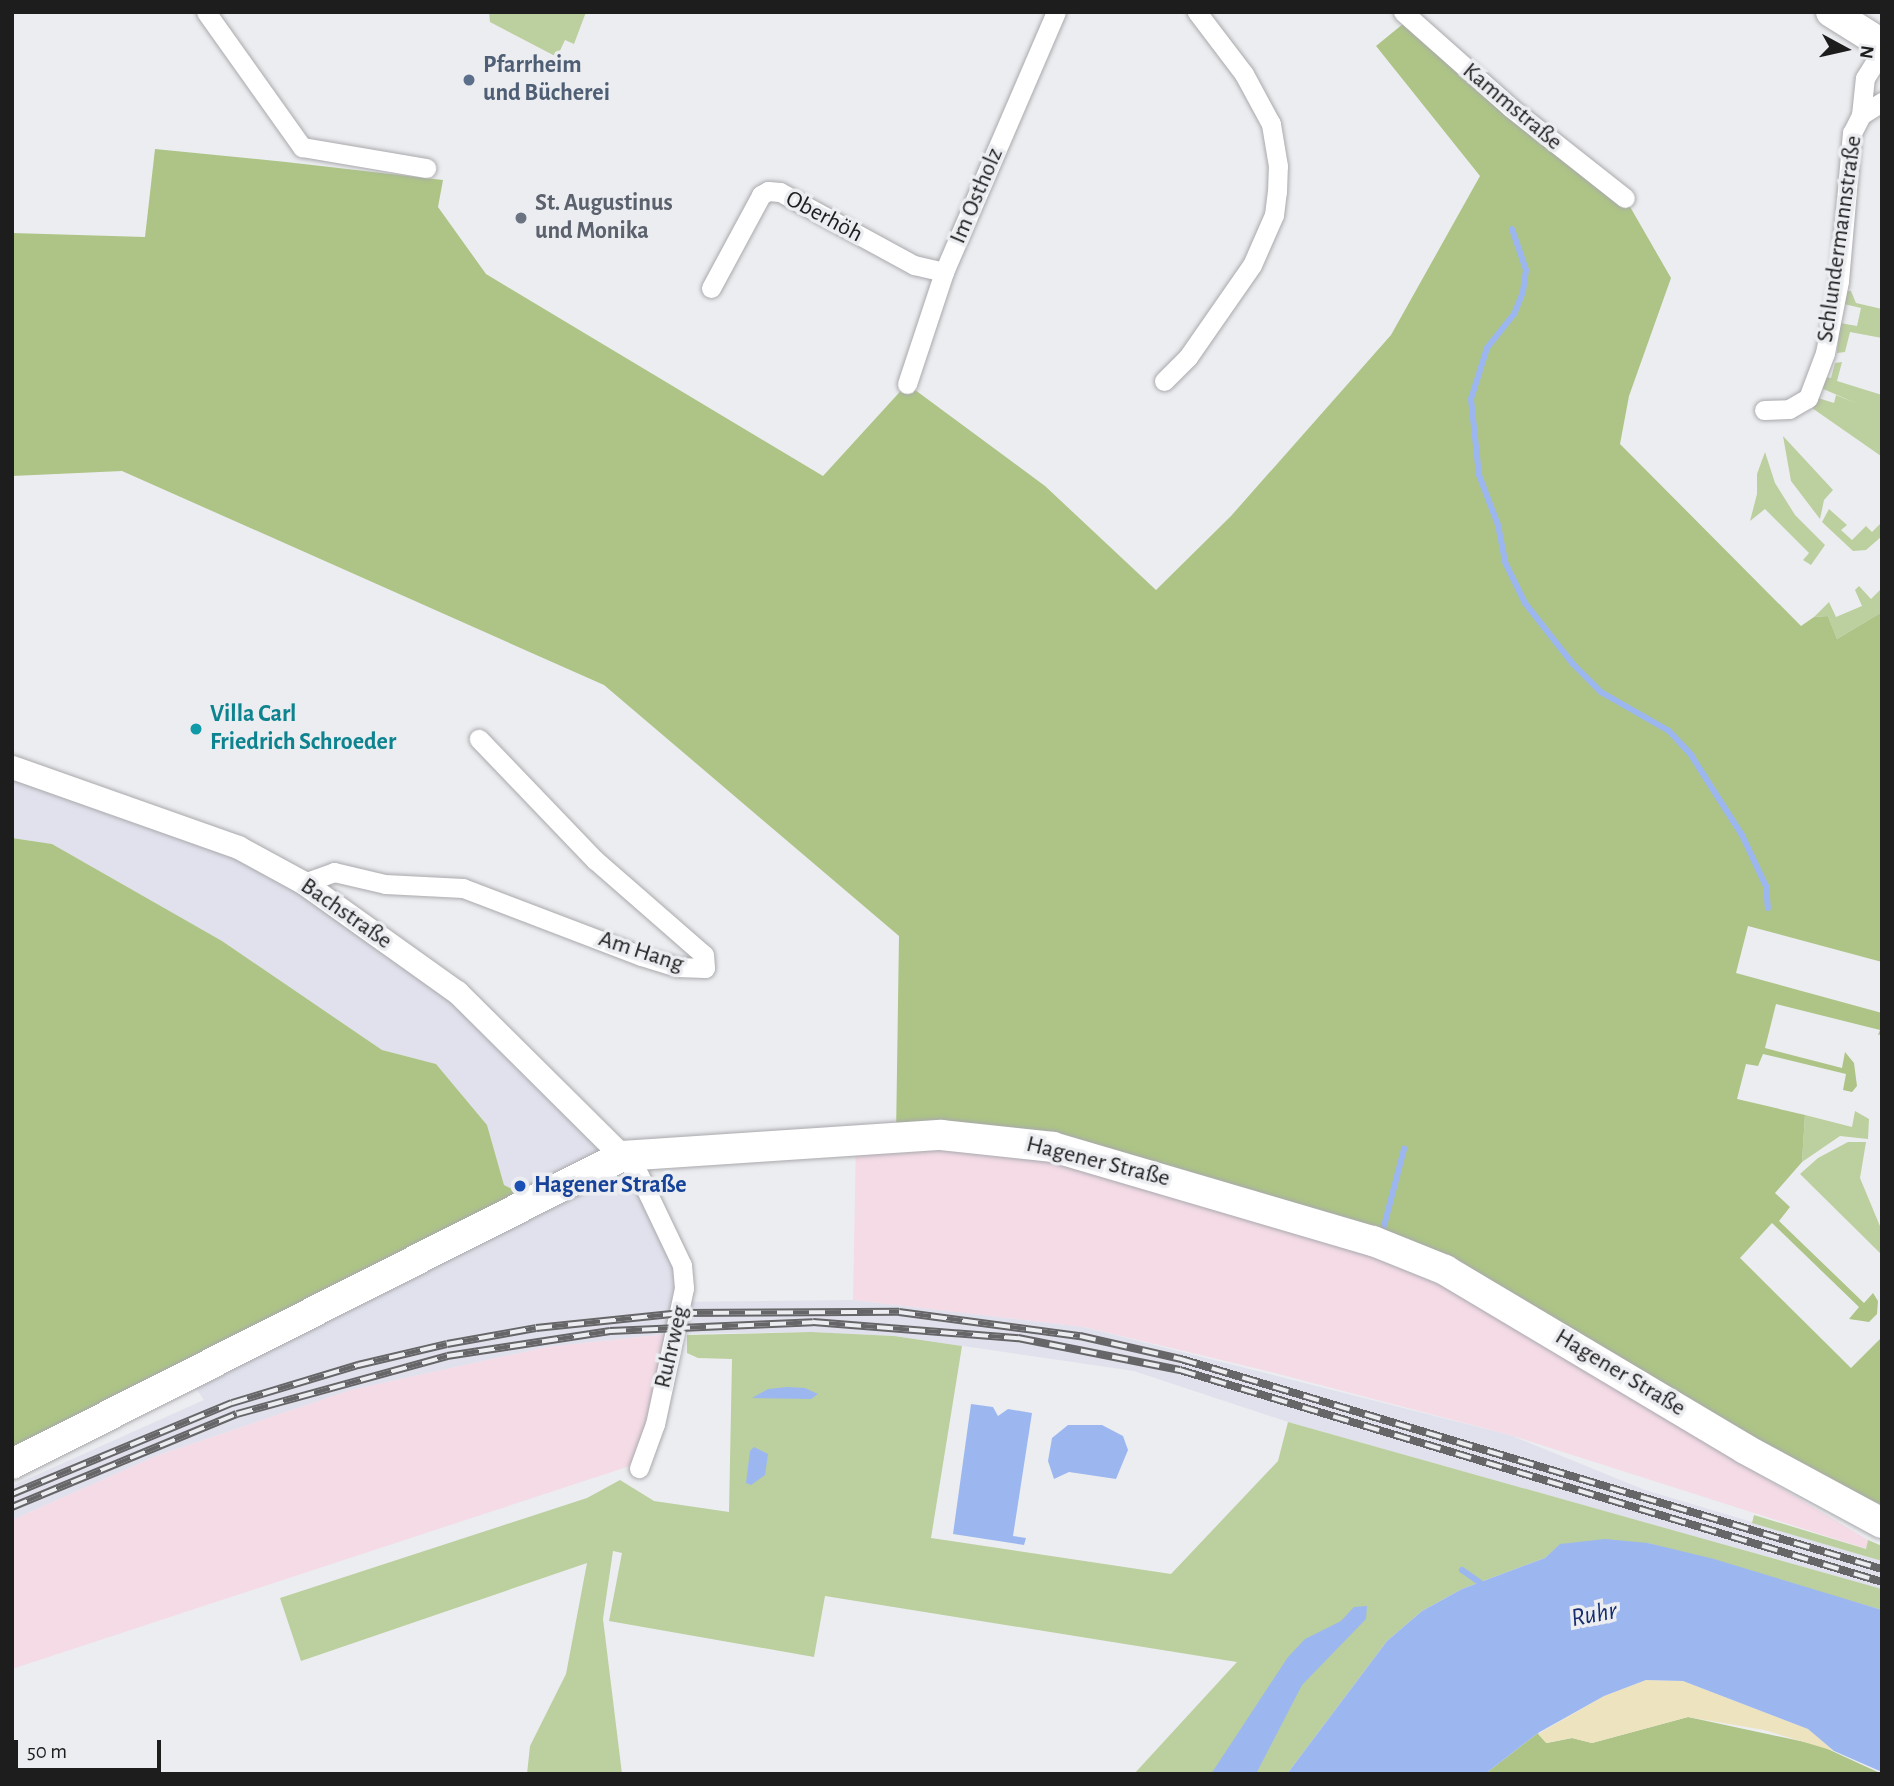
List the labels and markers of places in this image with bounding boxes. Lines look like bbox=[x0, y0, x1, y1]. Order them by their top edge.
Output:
place label: Pfarrheim und Bücherei bbox=[483, 52, 610, 108]
marker: Pfarrheim und Bücherei bbox=[461, 72, 477, 88]
place label: St. Augustinus und Monika bbox=[535, 190, 673, 246]
marker: St. Augustinus und Monika bbox=[513, 210, 529, 226]
place label: Villa Carl Friedrich Schroeder bbox=[210, 701, 396, 757]
marker: Villa Carl Friedrich Schroeder bbox=[188, 721, 204, 737]
place label: Hagener Straße bbox=[534, 1172, 686, 1200]
marker: Hagener Straße bbox=[512, 1178, 528, 1194]

